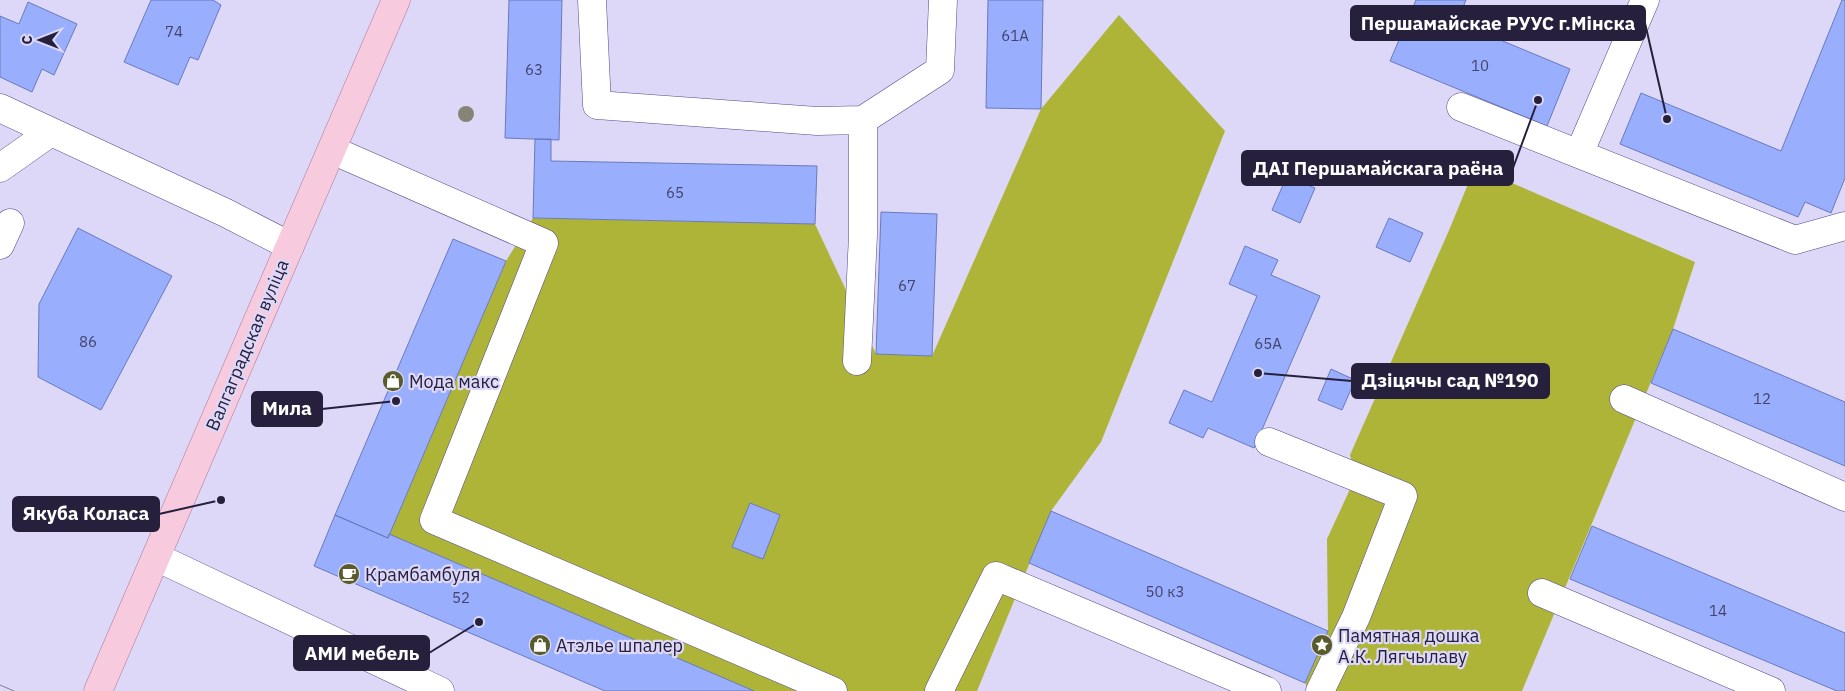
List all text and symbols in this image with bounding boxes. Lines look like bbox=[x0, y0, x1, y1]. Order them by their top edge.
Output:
callout: Першамайскае РУУС г.Мінска bbox=[1351, 6, 1645, 40]
text: Першамайскае РУУС г.Мінска bbox=[1361, 11, 1635, 35]
north arrow bbox=[15, 15, 65, 65]
house number: 74 bbox=[165, 22, 183, 41]
house number: 61А bbox=[1001, 26, 1029, 45]
text: С bbox=[18, 35, 36, 45]
house number: 10 bbox=[1471, 56, 1489, 75]
house number: 63 bbox=[525, 60, 543, 79]
callout: ДАІ Першамайскага раёна bbox=[1242, 151, 1513, 185]
text: ДАІ Першамайскага раёна bbox=[1253, 156, 1504, 180]
house number: 65 bbox=[666, 183, 684, 202]
street label: Валгаградская вуліца bbox=[200, 256, 294, 434]
house number: 67 bbox=[898, 276, 916, 295]
house number: 86 bbox=[79, 332, 97, 351]
house number: 65А bbox=[1254, 334, 1282, 353]
callout: Дзіцячы сад №190 bbox=[1352, 364, 1549, 398]
text: Дзіцячы сад №190 bbox=[1361, 368, 1539, 392]
shop icon: Мода макс bbox=[381, 369, 405, 393]
place label: Мода макс bbox=[409, 370, 499, 393]
house number: 12 bbox=[1753, 389, 1771, 408]
callout: Мила bbox=[252, 392, 322, 426]
text: Мила bbox=[262, 396, 312, 420]
callout: Якуба Коласа bbox=[13, 497, 159, 531]
text: Якуба Коласа bbox=[23, 501, 149, 525]
cafe icon: Крамбамбуля bbox=[337, 562, 361, 586]
place label: Крамбамбуля bbox=[365, 563, 480, 586]
house number: 50 к3 bbox=[1146, 582, 1184, 601]
house number: 52 bbox=[452, 588, 470, 607]
house number: 14 bbox=[1709, 601, 1727, 620]
place label: Памятная дошка А.К. Лягчылаву bbox=[1338, 624, 1480, 668]
shop icon: Атэлье шпалер bbox=[528, 633, 552, 657]
place icon: Памятная дошка А.К. Лягчылаву bbox=[1310, 633, 1334, 657]
place label: Атэлье шпалер bbox=[556, 634, 683, 657]
callout: АМИ мебель bbox=[294, 636, 429, 670]
text: АМИ мебель bbox=[304, 641, 420, 665]

